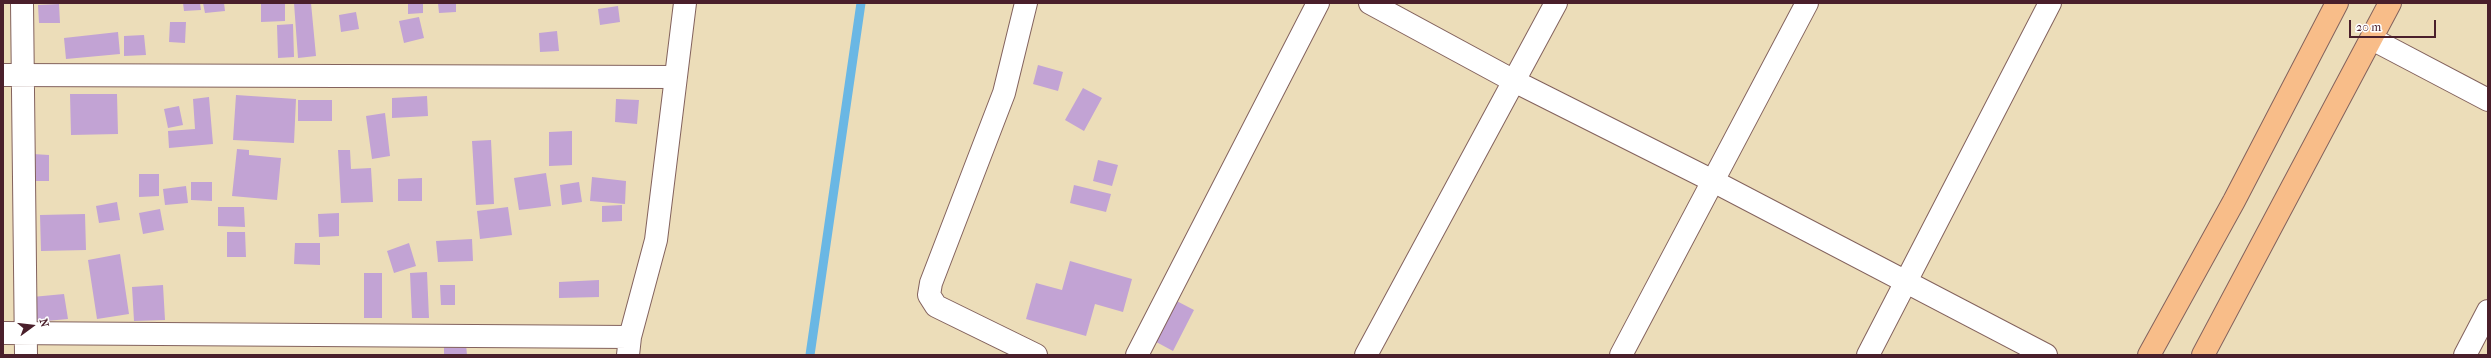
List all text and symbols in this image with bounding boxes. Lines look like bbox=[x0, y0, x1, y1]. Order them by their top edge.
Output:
scale bar bbox=[2351, 12, 2438, 38]
text: 20 m bbox=[2356, 20, 2381, 34]
north arrow bbox=[12, 306, 52, 346]
text: N bbox=[37, 317, 51, 328]

